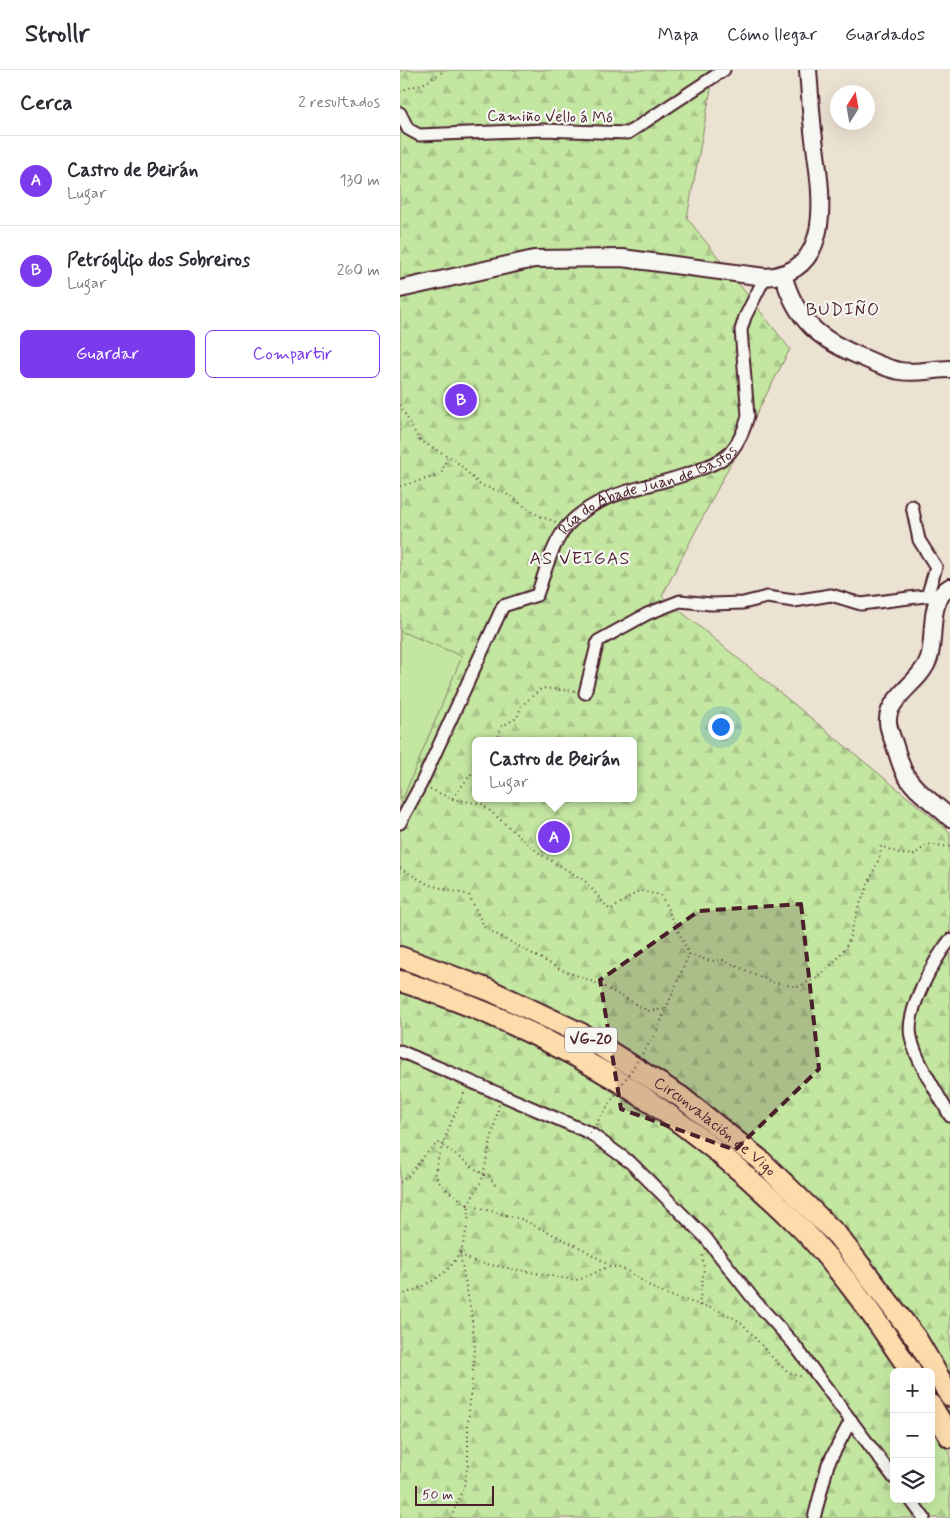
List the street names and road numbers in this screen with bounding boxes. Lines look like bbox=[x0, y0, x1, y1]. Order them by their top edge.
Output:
street label: Camiño Vello á Mó bbox=[487, 105, 613, 129]
street label: Rúa do Abade Juan de Bastos bbox=[553, 442, 742, 539]
road number: VG-20 bbox=[565, 1028, 617, 1052]
street label: Circunvalación de Vigo bbox=[650, 1072, 781, 1181]

